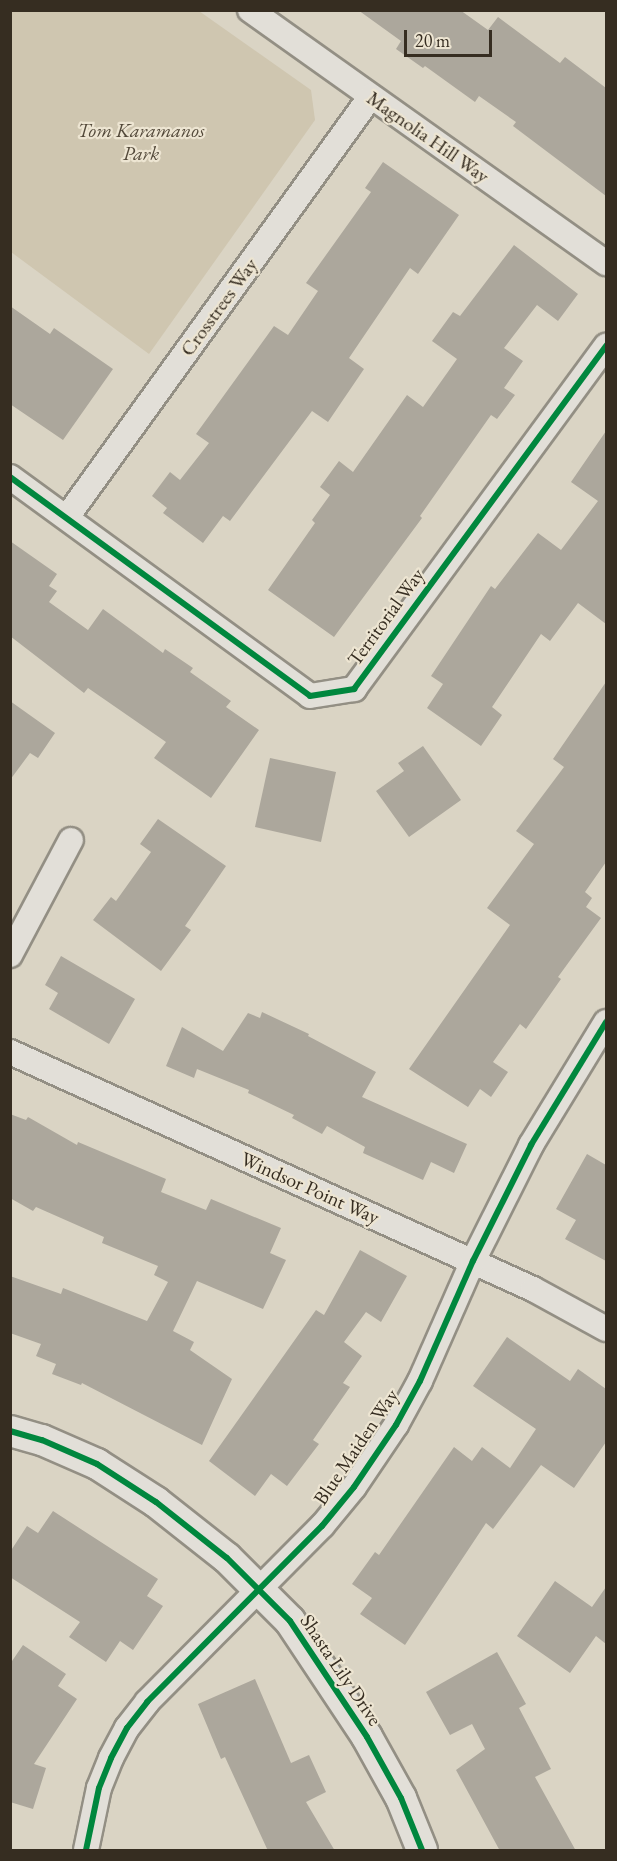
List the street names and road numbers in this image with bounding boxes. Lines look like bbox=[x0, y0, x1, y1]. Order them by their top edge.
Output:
street label: Magnolia Hill Way bbox=[362, 86, 494, 188]
street label: Crosstrees Way bbox=[175, 253, 263, 361]
street label: Territorial Way bbox=[343, 564, 429, 670]
street label: Windsor Point Way bbox=[237, 1147, 383, 1229]
street label: Blue Maiden Way bbox=[308, 1384, 404, 1510]
street label: Shasta Lily Drive bbox=[295, 1610, 387, 1730]

